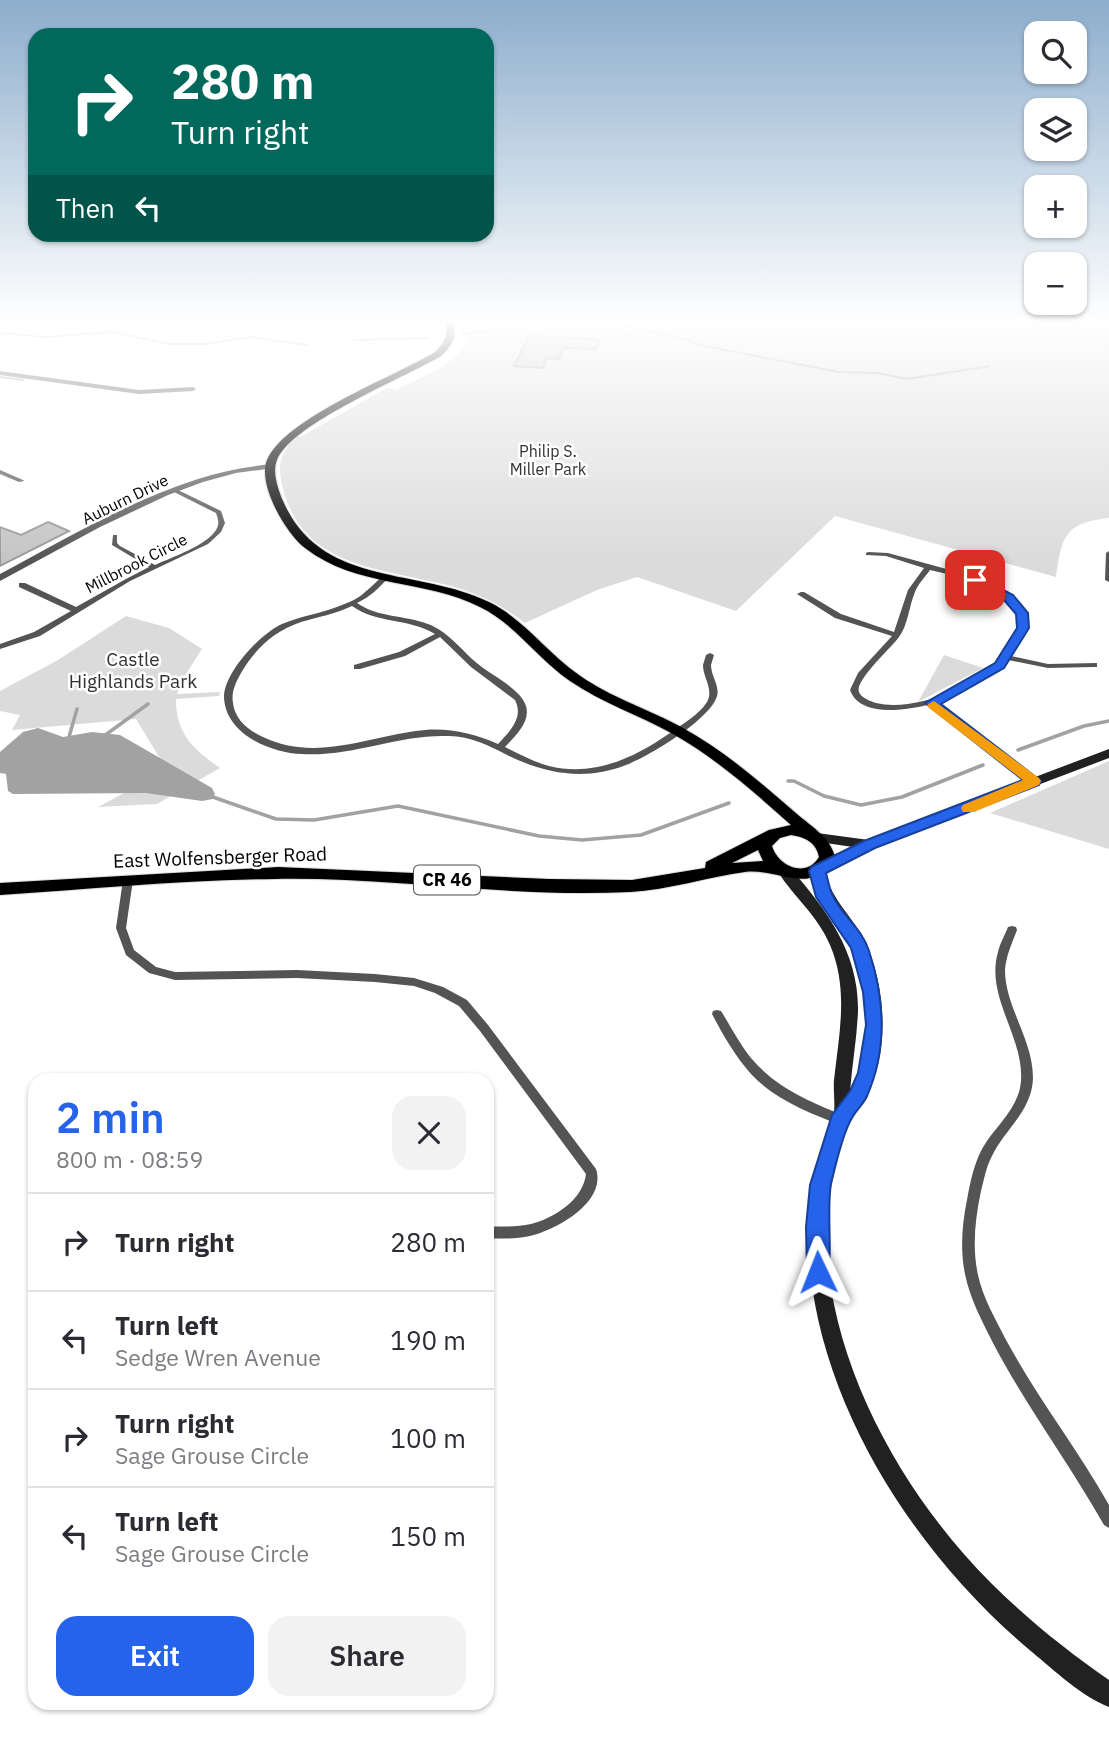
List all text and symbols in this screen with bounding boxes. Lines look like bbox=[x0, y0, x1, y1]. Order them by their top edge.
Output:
map controls bbox=[1024, 21, 1087, 315]
button: search bbox=[1024, 21, 1087, 84]
text: 280 m bbox=[171, 49, 315, 112]
icon: right bbox=[56, 56, 147, 147]
button: layers bbox=[1024, 98, 1087, 161]
text: Turn right bbox=[171, 111, 309, 153]
button: + bbox=[1024, 175, 1087, 238]
icon: left bbox=[129, 189, 167, 227]
text: Then bbox=[56, 191, 115, 225]
button: − bbox=[1024, 252, 1087, 315]
park label: Philip S. Miller Park bbox=[510, 441, 587, 479]
street label: Auburn Drive bbox=[79, 469, 172, 529]
street label: Millbrook Circle bbox=[82, 529, 191, 597]
pin bbox=[945, 550, 1005, 610]
icon: arrive bbox=[956, 561, 994, 599]
park label: Castle Highlands Park bbox=[69, 647, 197, 693]
street label: East Wolfensberger Road bbox=[113, 841, 327, 873]
road number: CR 46 bbox=[414, 866, 480, 894]
text: 2 min bbox=[56, 1090, 165, 1145]
button: close bbox=[392, 1096, 466, 1170]
text: 800 m · 08:59 bbox=[56, 1144, 203, 1174]
icon: right bbox=[56, 1223, 94, 1261]
text: Turn right bbox=[115, 1225, 234, 1259]
text: 280 m bbox=[390, 1225, 466, 1259]
position arrow bbox=[781, 1235, 855, 1309]
text: Turn left bbox=[115, 1308, 218, 1342]
icon: left bbox=[56, 1321, 94, 1359]
text: 190 m bbox=[390, 1323, 466, 1357]
text: Sedge Wren Avenue bbox=[115, 1342, 321, 1372]
text: Turn right bbox=[115, 1406, 234, 1440]
icon: right bbox=[56, 1419, 94, 1457]
text: 100 m bbox=[390, 1421, 466, 1455]
text: Sage Grouse Circle bbox=[115, 1440, 309, 1470]
text: Turn left bbox=[115, 1504, 218, 1538]
icon: left bbox=[56, 1517, 94, 1555]
text: 150 m bbox=[390, 1519, 466, 1553]
text: Sage Grouse Circle bbox=[115, 1538, 309, 1568]
button: Exit bbox=[56, 1616, 254, 1696]
button: Share bbox=[268, 1616, 466, 1696]

